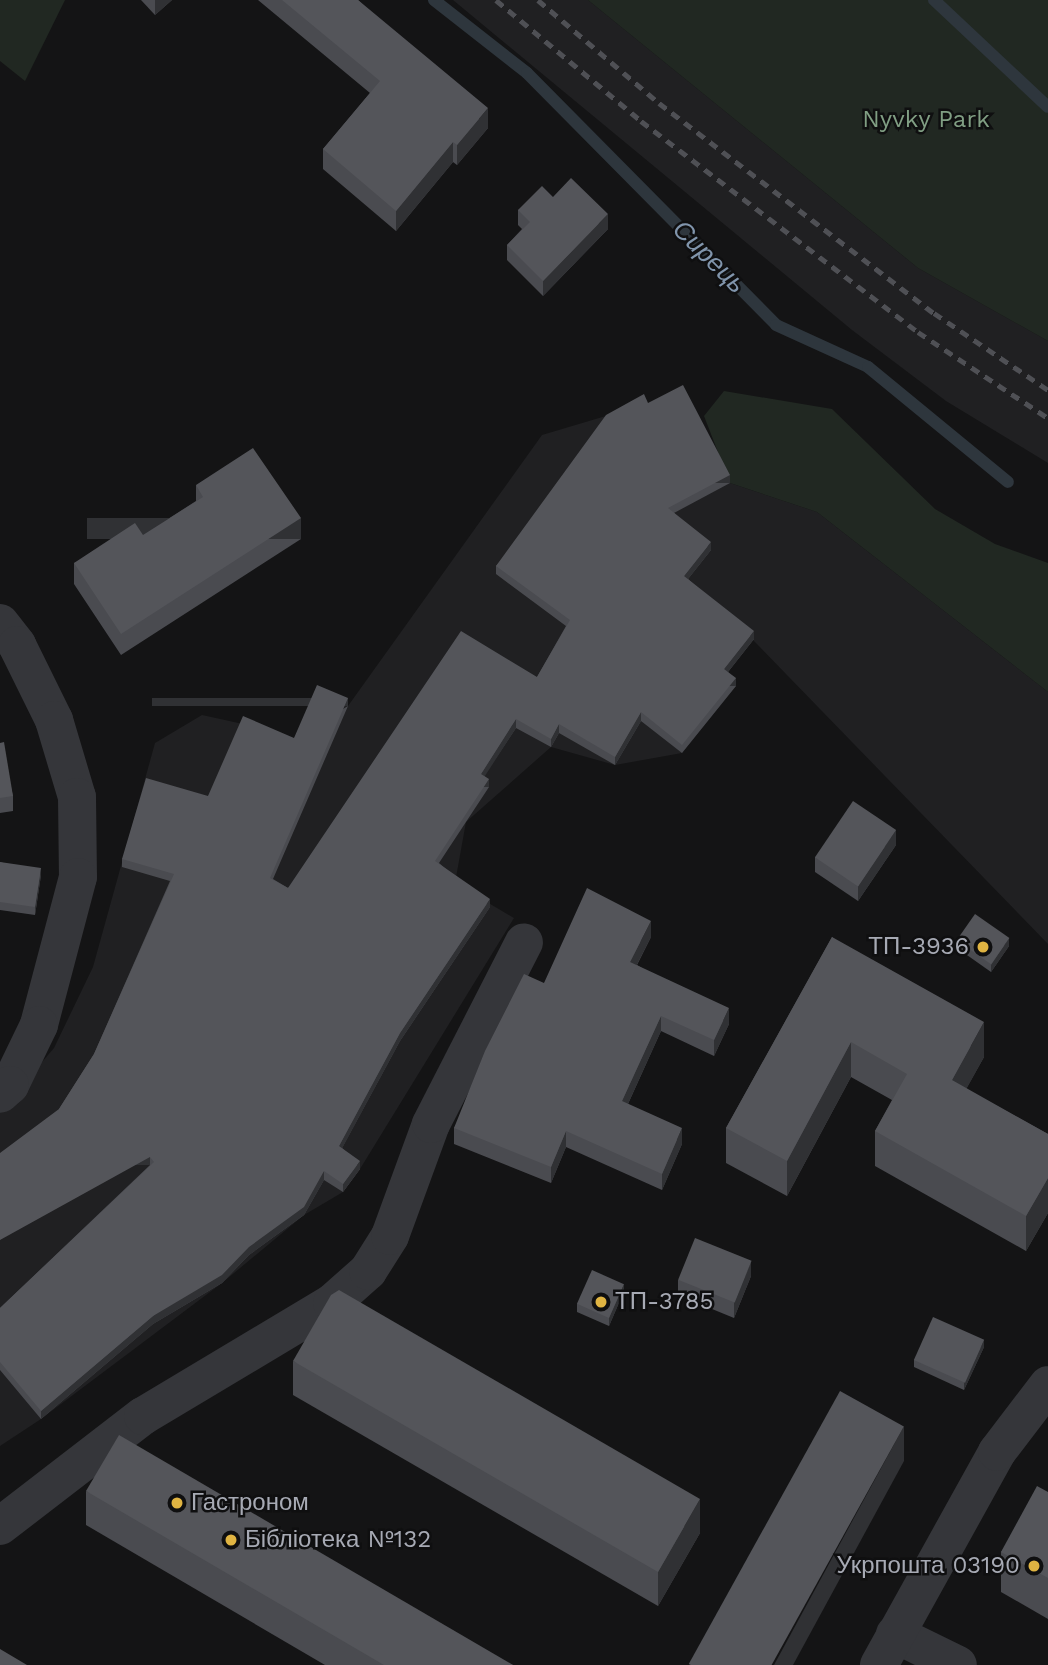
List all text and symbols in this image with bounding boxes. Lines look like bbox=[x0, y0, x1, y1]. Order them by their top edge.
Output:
park label: Nyvky Park bbox=[862, 106, 990, 134]
water label: Сирець bbox=[666, 214, 752, 300]
place label: ТП-3936 bbox=[868, 933, 969, 961]
marker: ТП-3936 bbox=[975, 939, 991, 955]
place label: ТП-3785 bbox=[615, 1288, 714, 1316]
marker: ТП-3785 bbox=[593, 1294, 609, 1310]
place label: Гастроном bbox=[191, 1489, 309, 1517]
marker: Гастроном bbox=[169, 1495, 185, 1511]
place label: Бібліотека №132 bbox=[245, 1526, 431, 1554]
marker: Бібліотека №132 bbox=[223, 1532, 239, 1548]
place label: Укрпошта 03190 bbox=[837, 1552, 1020, 1580]
marker: Укрпошта 03190 bbox=[1026, 1558, 1042, 1574]

